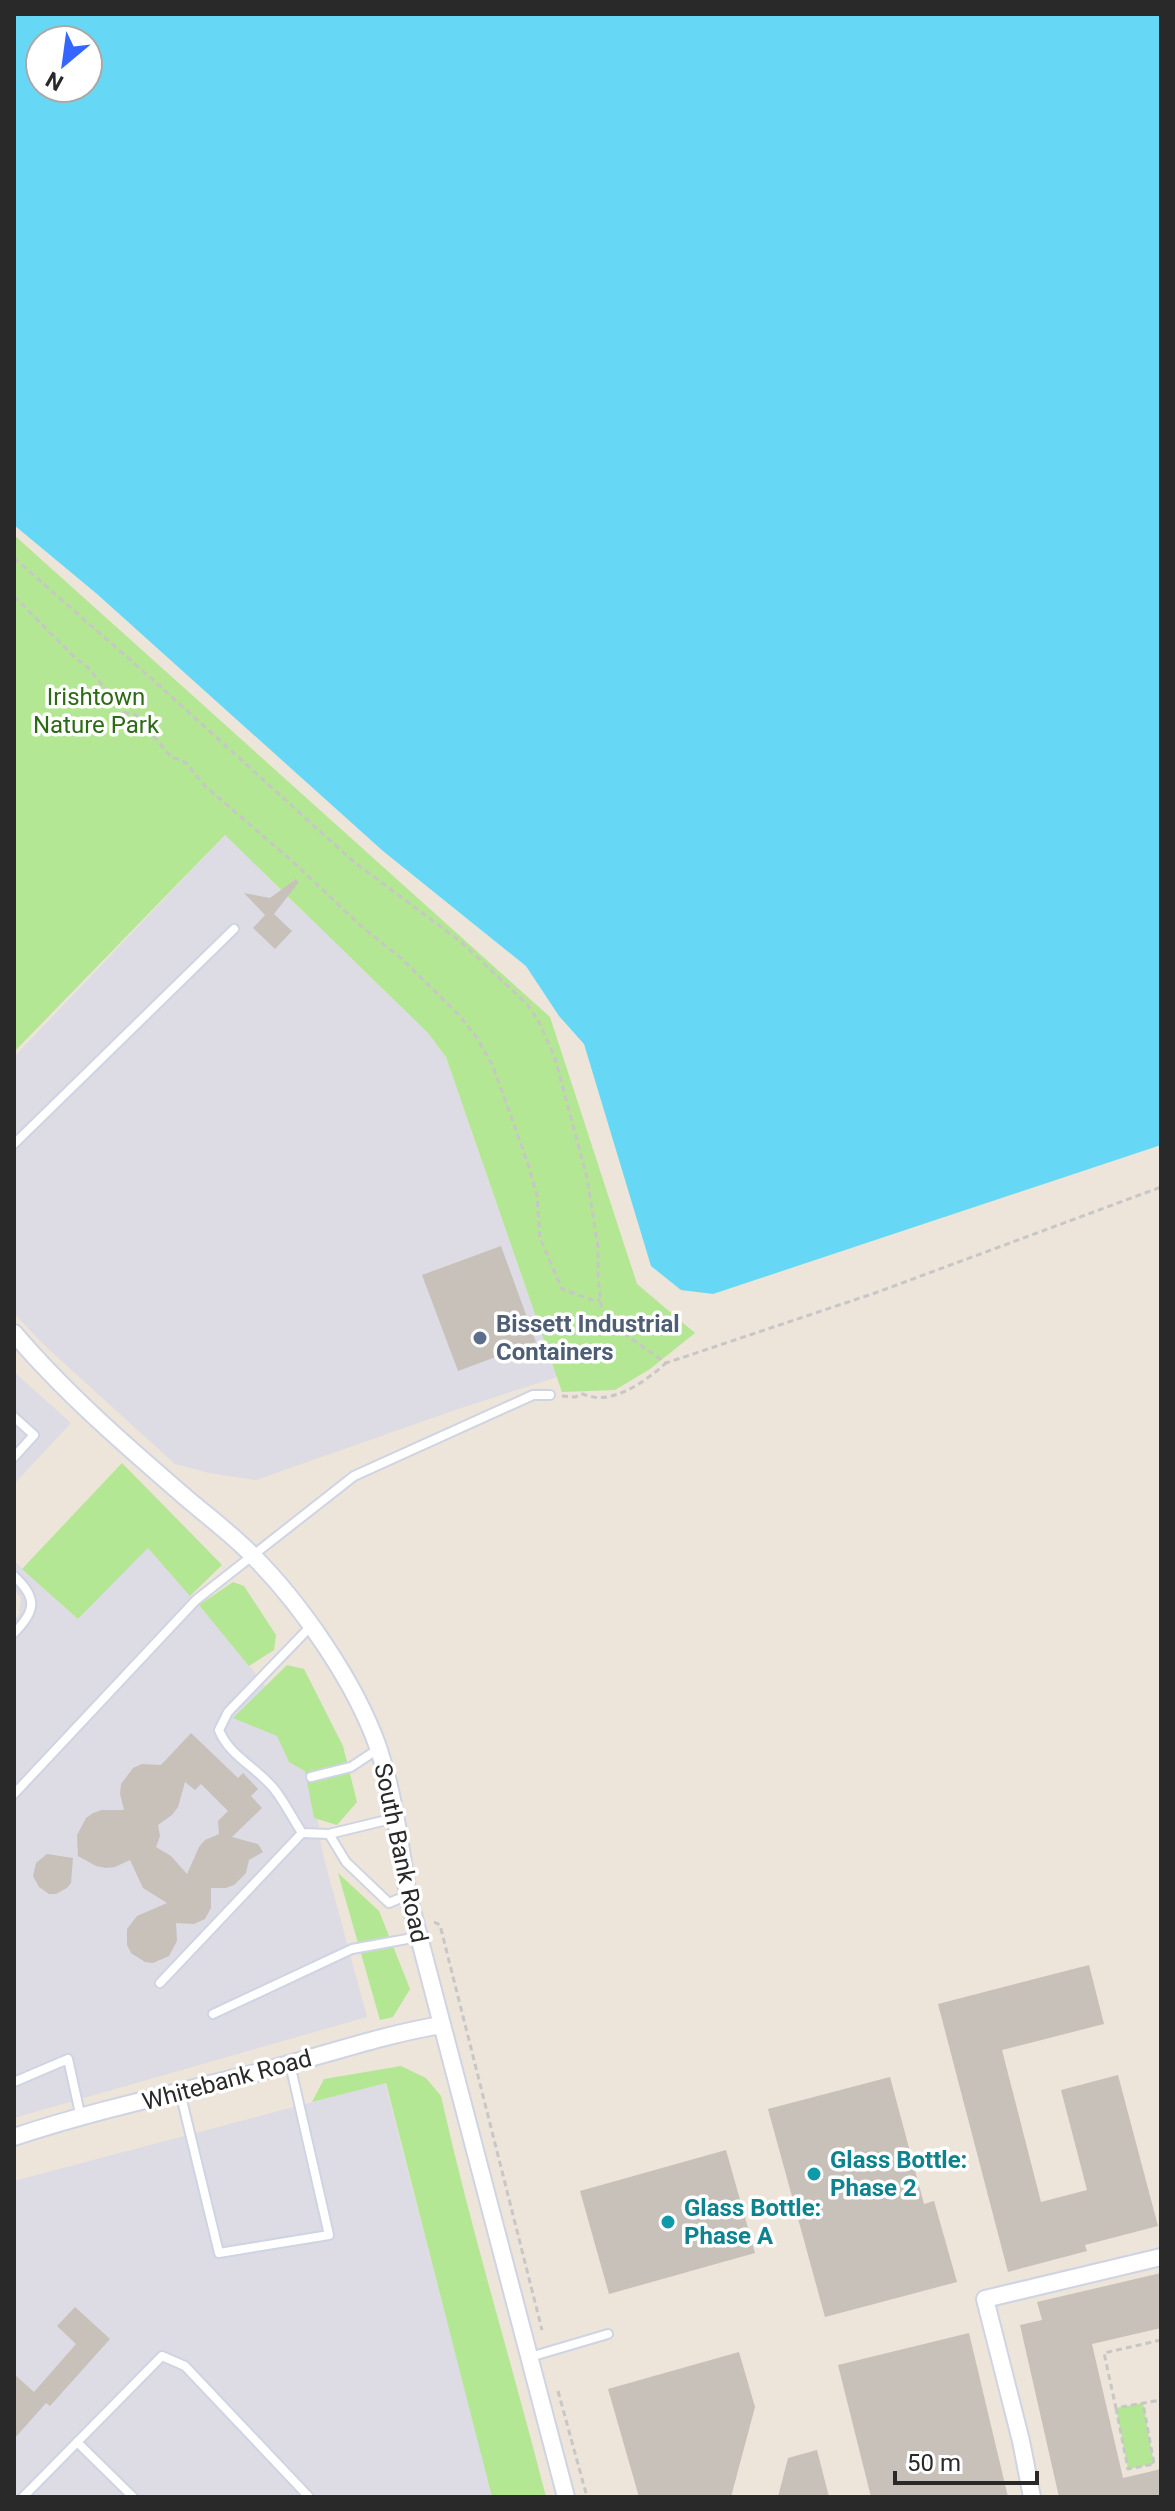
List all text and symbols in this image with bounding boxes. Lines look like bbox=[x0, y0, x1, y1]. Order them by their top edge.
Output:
north arrow bbox=[24, 24, 104, 104]
text: N bbox=[42, 66, 67, 96]
park label: Irishtown Nature Park bbox=[33, 683, 160, 739]
place label: Bissett Industrial Containers bbox=[496, 1310, 680, 1366]
marker: Bissett Industrial Containers bbox=[471, 1329, 489, 1347]
street label: South Bank Road bbox=[368, 1761, 434, 1945]
street label: Whitebank Road bbox=[139, 2044, 315, 2116]
place label: Glass Bottle: Phase 2 bbox=[830, 2146, 967, 2202]
marker: Glass Bottle: Phase 2 bbox=[805, 2165, 823, 2183]
place label: Glass Bottle: Phase A bbox=[684, 2194, 821, 2250]
marker: Glass Bottle: Phase A bbox=[659, 2213, 677, 2231]
scale bar bbox=[895, 2435, 1037, 2485]
text: 50 m bbox=[907, 2449, 961, 2477]

